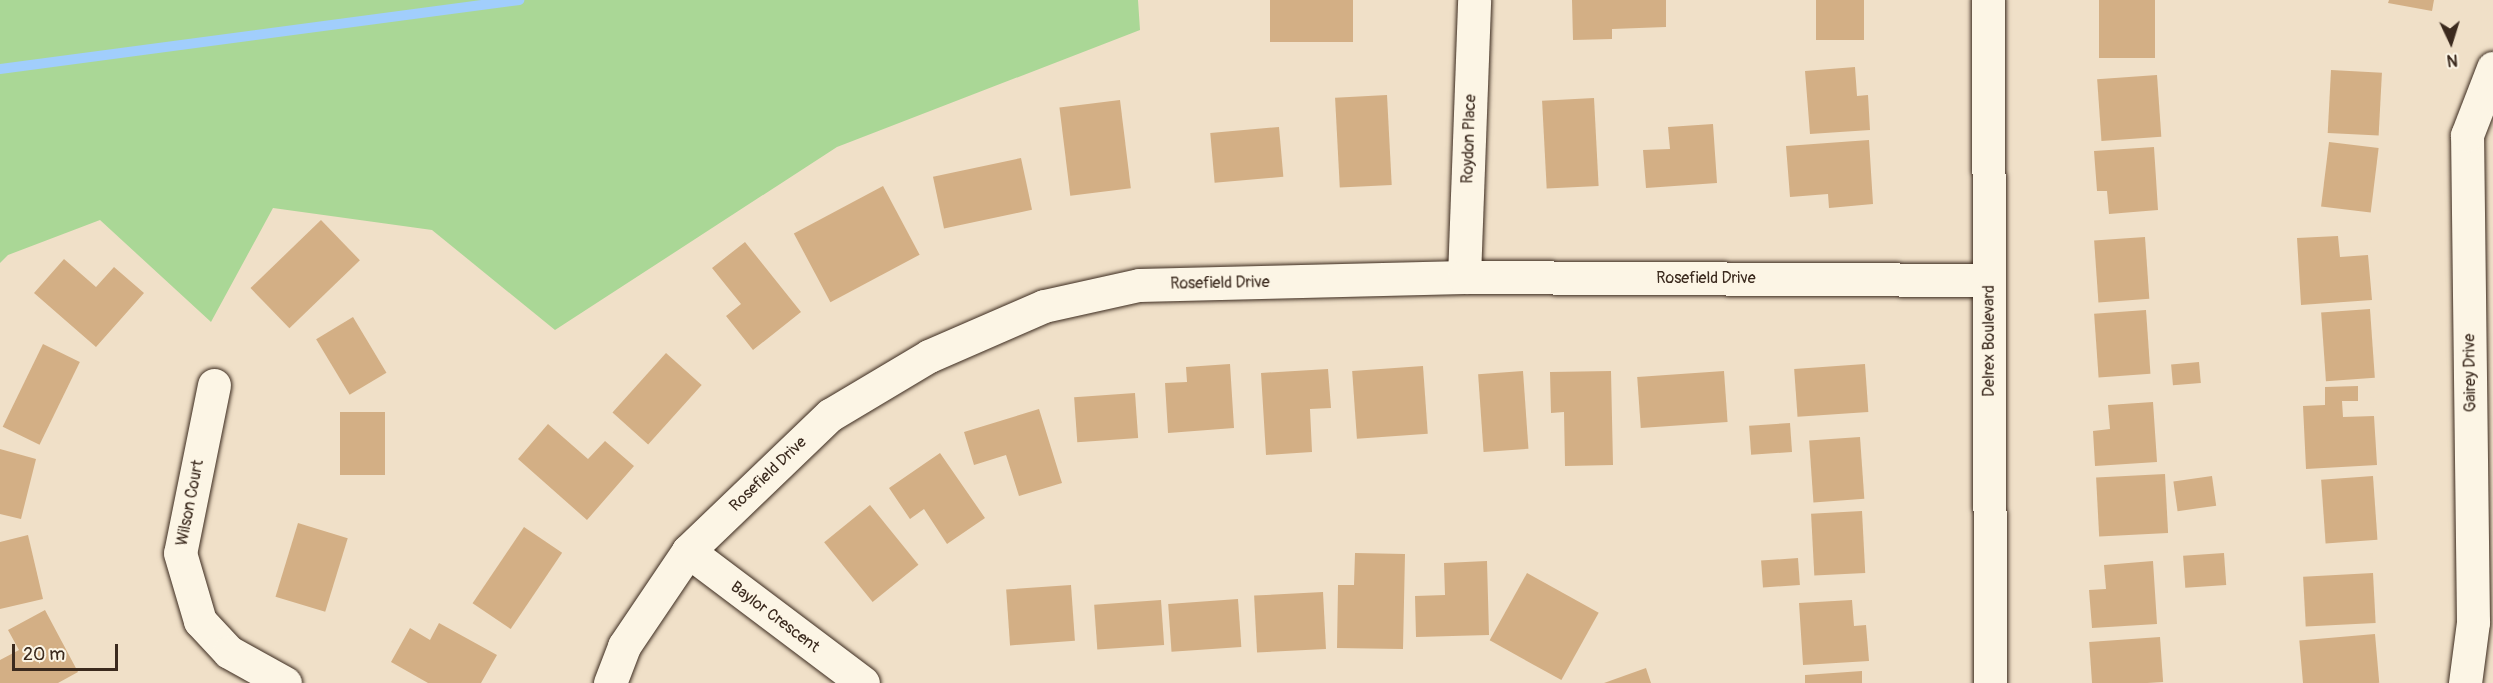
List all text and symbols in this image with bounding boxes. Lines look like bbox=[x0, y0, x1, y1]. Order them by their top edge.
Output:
north arrow bbox=[2421, 12, 2481, 72]
text: N bbox=[2446, 50, 2458, 70]
street label: Roydon Place bbox=[1458, 94, 1480, 184]
street label: Rosefield Drive bbox=[1656, 268, 1756, 288]
street label: Rosefield Drive bbox=[1170, 273, 1270, 293]
street label: Delrex Boulevard bbox=[1979, 285, 1999, 397]
street label: Gairey Drive bbox=[2460, 334, 2480, 412]
street label: Rosefield Drive bbox=[726, 433, 810, 515]
street label: Wilson Court bbox=[172, 458, 208, 548]
street label: Baylor Crescent bbox=[727, 577, 823, 657]
scale bar bbox=[15, 632, 122, 670]
text: 20 m bbox=[23, 643, 65, 666]

